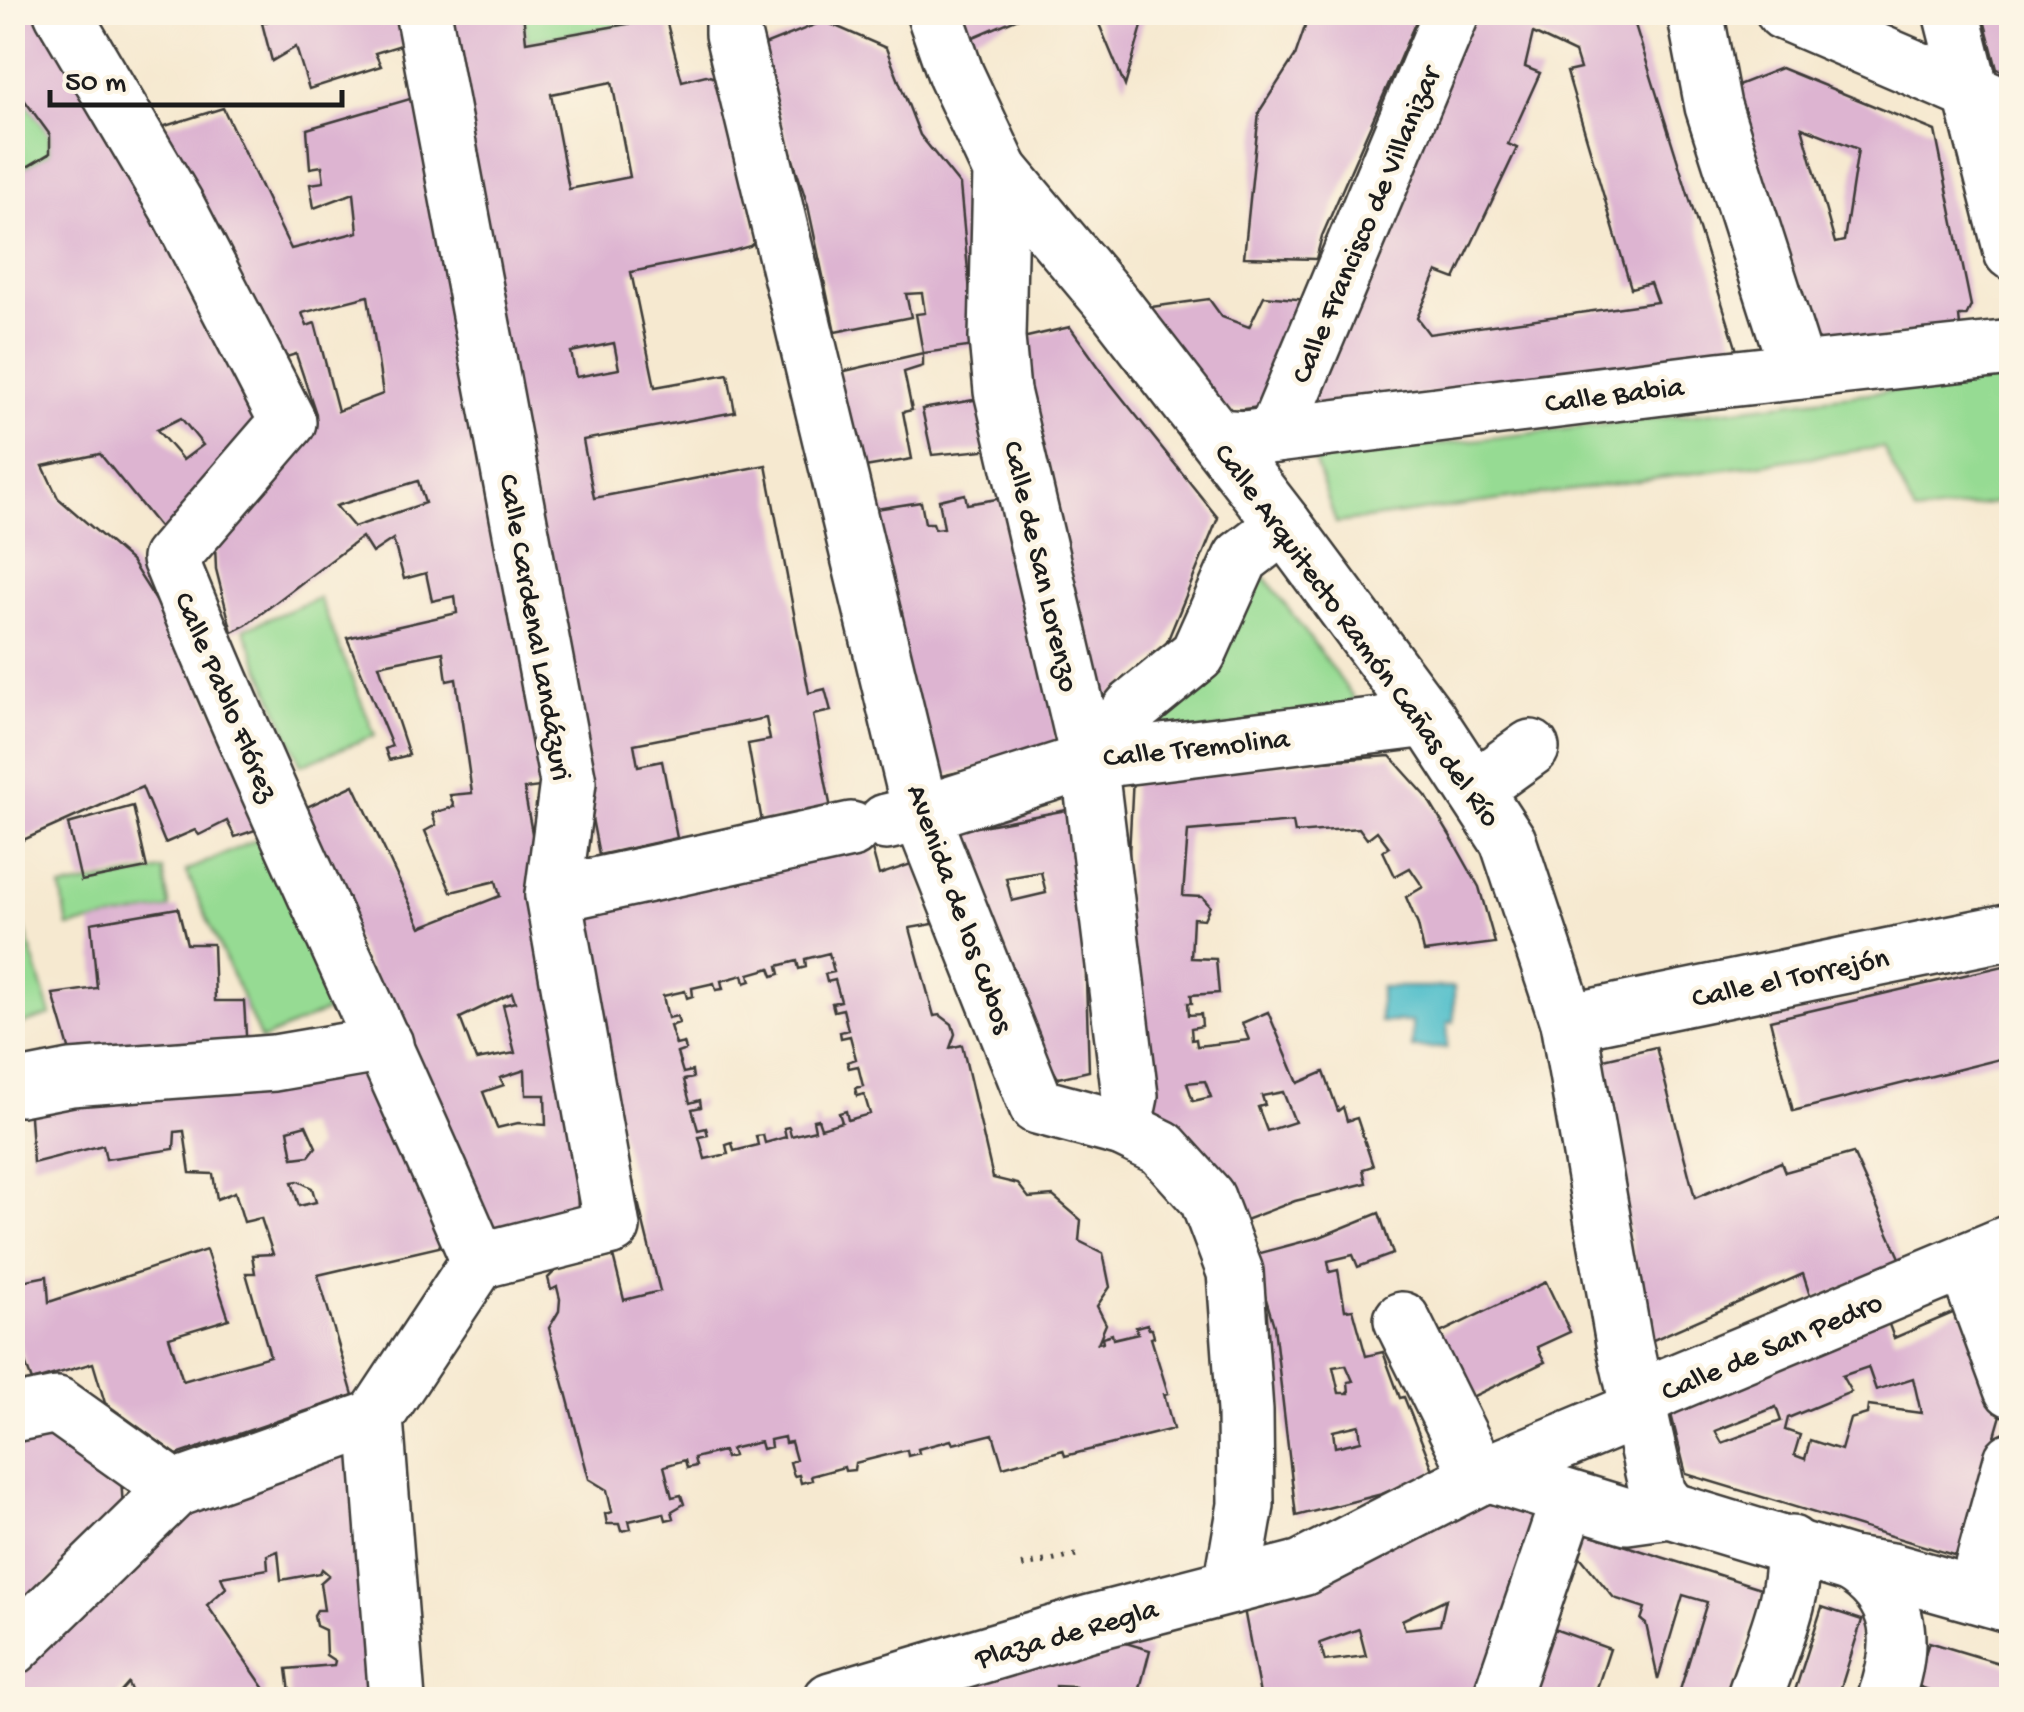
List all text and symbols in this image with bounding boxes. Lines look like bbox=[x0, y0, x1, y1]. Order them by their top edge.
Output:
scale bar bbox=[50, 45, 342, 107]
street label: Calle Francisco de Villanizar bbox=[1285, 60, 1452, 389]
text: 50 m bbox=[65, 67, 126, 102]
street label: Calle Babia bbox=[1543, 371, 1687, 423]
street label: Calle de San Lorenzo bbox=[993, 438, 1085, 696]
street label: Calle Arquitecto Ramón Cañas del Río bbox=[1204, 438, 1506, 835]
street label: Calle Cardenal Landázuri bbox=[488, 472, 577, 784]
street label: Calle Pablo Flórez bbox=[164, 588, 284, 808]
street label: Calle Tremolina bbox=[1102, 723, 1293, 778]
street label: Avenida de los Cubos bbox=[897, 781, 1019, 1039]
street label: Calle el Torrejón bbox=[1689, 942, 1893, 1018]
street label: Calle de San Pedro bbox=[1657, 1287, 1889, 1411]
street label: Plaza de Regla bbox=[971, 1593, 1164, 1679]

